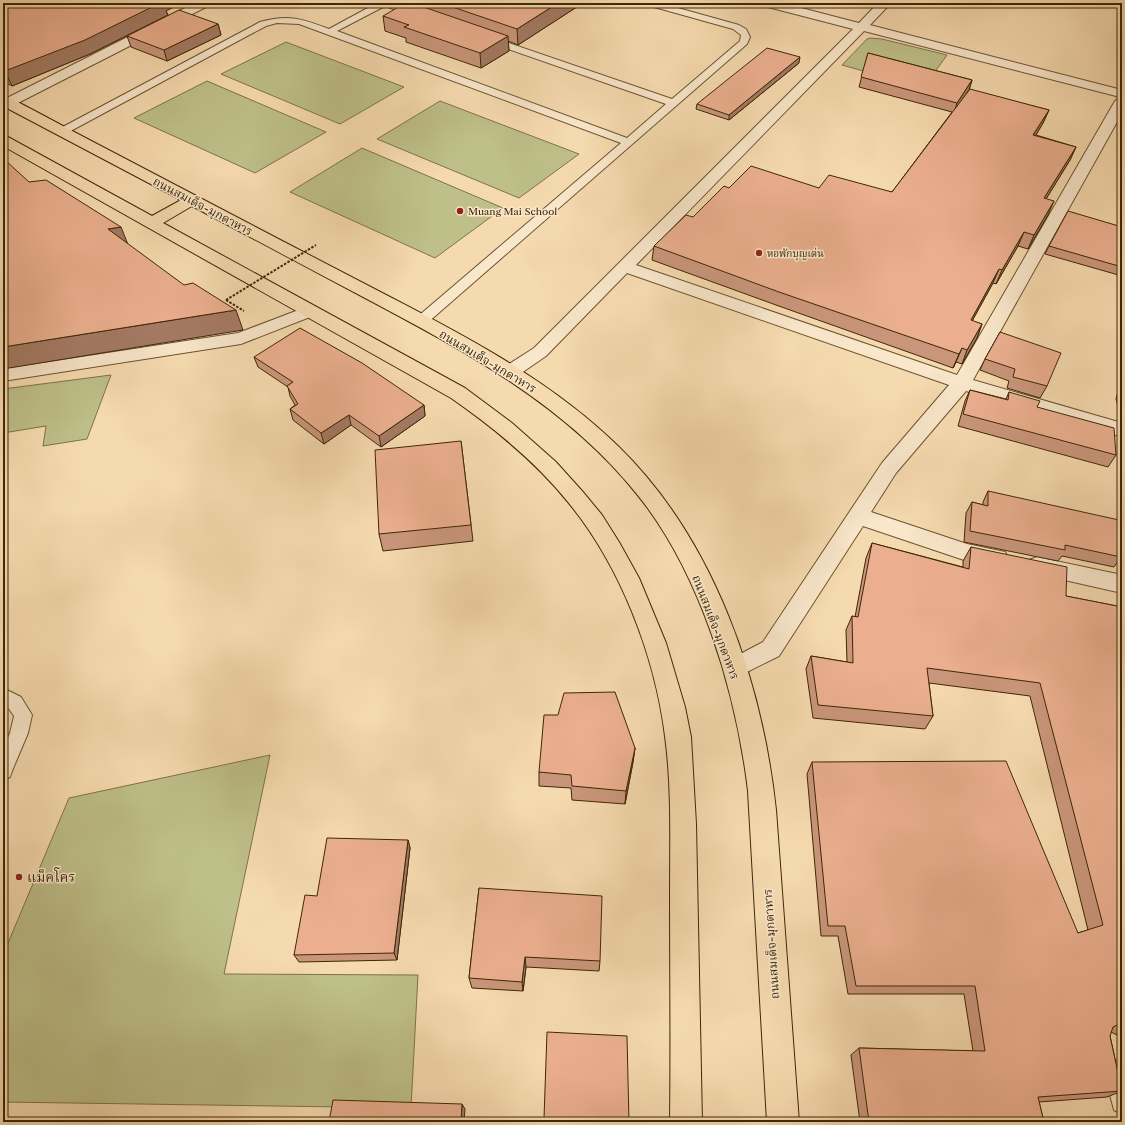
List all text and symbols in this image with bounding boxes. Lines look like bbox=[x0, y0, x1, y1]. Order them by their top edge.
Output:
street label: ถนนสมเด็จ-มุกดาหาร bbox=[150, 173, 255, 239]
place label: Muang Mai School bbox=[468, 205, 557, 218]
marker: Muang Mai School bbox=[455, 206, 465, 216]
place label: หอพักบุญเด่น bbox=[767, 247, 824, 261]
marker: หอพักบุญเด่น bbox=[754, 248, 764, 258]
street label: ถนนสมเด็จ-มุกดาหาร bbox=[436, 326, 539, 397]
street label: ถนนสมเด็จ-มุกดาหาร bbox=[688, 573, 743, 682]
place label: แม็คโคร bbox=[27, 867, 75, 886]
marker: แม็คโคร bbox=[14, 872, 24, 882]
street label: ถนนสมเด็จ-มุกดาหาร bbox=[760, 888, 783, 1000]

